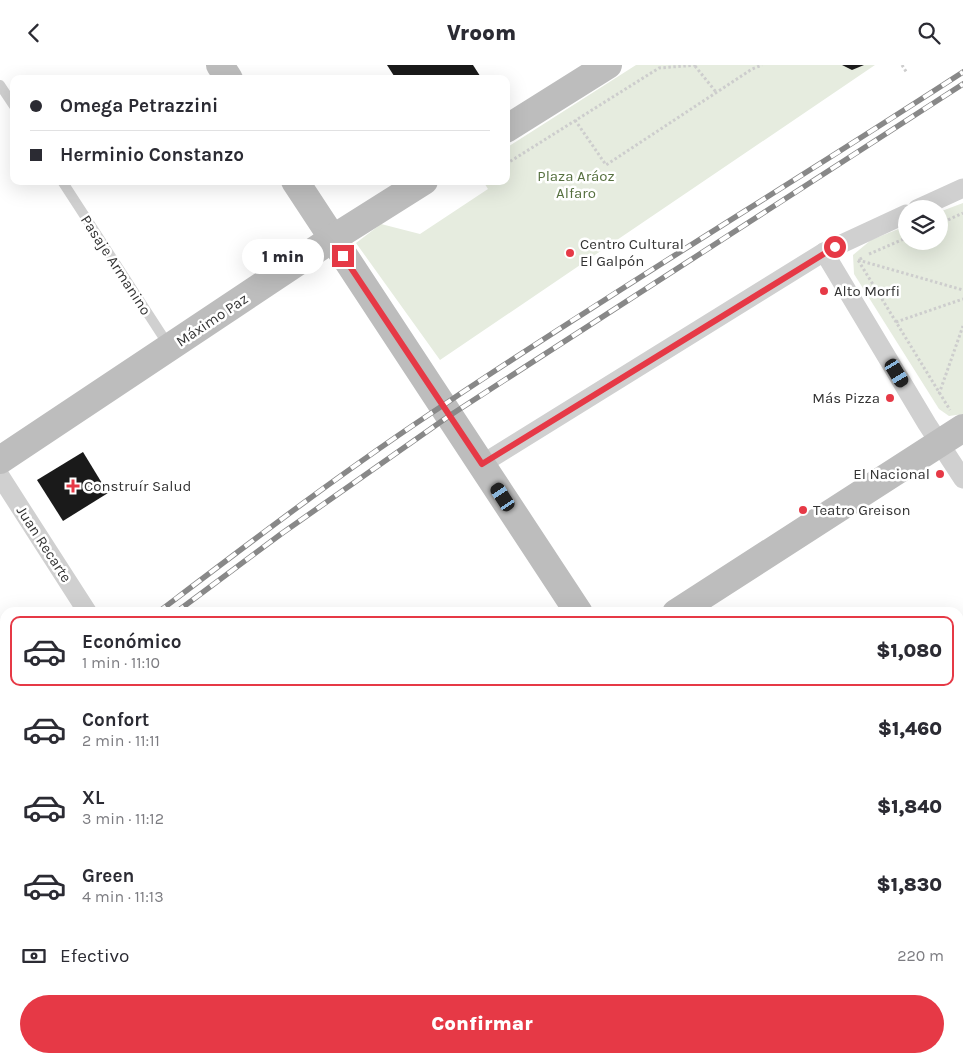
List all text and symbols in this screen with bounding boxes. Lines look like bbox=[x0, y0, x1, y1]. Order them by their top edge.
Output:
icon: back bbox=[20, 19, 48, 47]
icon: search bbox=[915, 19, 943, 47]
text: Vroom bbox=[447, 20, 516, 46]
text: Omega Petrazzini bbox=[60, 95, 218, 117]
text: Herminio Constanzo bbox=[60, 144, 244, 166]
park label: Plaza Aráoz Alfaro bbox=[537, 167, 615, 202]
map controls bbox=[898, 200, 948, 250]
button: layers bbox=[898, 200, 948, 250]
street label: Pasaje Armanino bbox=[77, 212, 155, 318]
place label: Centro Cultural El Galpón bbox=[580, 235, 684, 270]
route start bbox=[824, 236, 846, 258]
callout: 1 min bbox=[243, 239, 326, 273]
route end bbox=[332, 245, 354, 267]
text: 1 min bbox=[262, 247, 304, 266]
marker: Centro Cultural El Galpón bbox=[564, 247, 576, 259]
place label: Alto Morfi bbox=[834, 282, 900, 300]
marker: Alto Morfi bbox=[818, 285, 830, 297]
street label: Máximo Paz bbox=[173, 289, 251, 351]
car bbox=[882, 356, 911, 390]
place label: Más Pizza bbox=[812, 389, 880, 407]
marker: Más Pizza bbox=[884, 392, 896, 404]
place label: El Nacional bbox=[853, 465, 930, 483]
marker: El Nacional bbox=[934, 468, 946, 480]
place label: Construír Salud bbox=[84, 477, 191, 495]
marker: Construír Salud bbox=[66, 479, 80, 493]
car bbox=[488, 480, 517, 514]
place label: Teatro Greison bbox=[813, 501, 911, 519]
street label: Juan Recarte bbox=[13, 502, 75, 586]
marker: Teatro Greison bbox=[797, 504, 809, 516]
icon: car bbox=[22, 629, 67, 674]
text: Económico bbox=[82, 631, 182, 653]
text: $1,080 bbox=[876, 640, 942, 662]
text: 1 min · 11:10 bbox=[82, 653, 160, 672]
icon: car bbox=[22, 707, 67, 752]
text: Confort bbox=[82, 709, 149, 731]
text: $1,460 bbox=[878, 718, 942, 740]
text: 2 min · 11:11 bbox=[82, 731, 160, 750]
icon: car bbox=[22, 785, 67, 830]
text: XL bbox=[82, 787, 104, 809]
text: $1,840 bbox=[877, 796, 942, 818]
text: 3 min · 11:12 bbox=[82, 809, 164, 828]
icon: car bbox=[22, 863, 67, 908]
text: Green bbox=[82, 865, 134, 887]
text: $1,830 bbox=[877, 874, 942, 896]
text: 4 min · 11:13 bbox=[82, 887, 164, 906]
icon: cash bbox=[20, 942, 48, 970]
text: Efectivo bbox=[60, 945, 129, 967]
text: 220 m bbox=[897, 946, 944, 965]
button: Confirmar bbox=[20, 995, 944, 1053]

